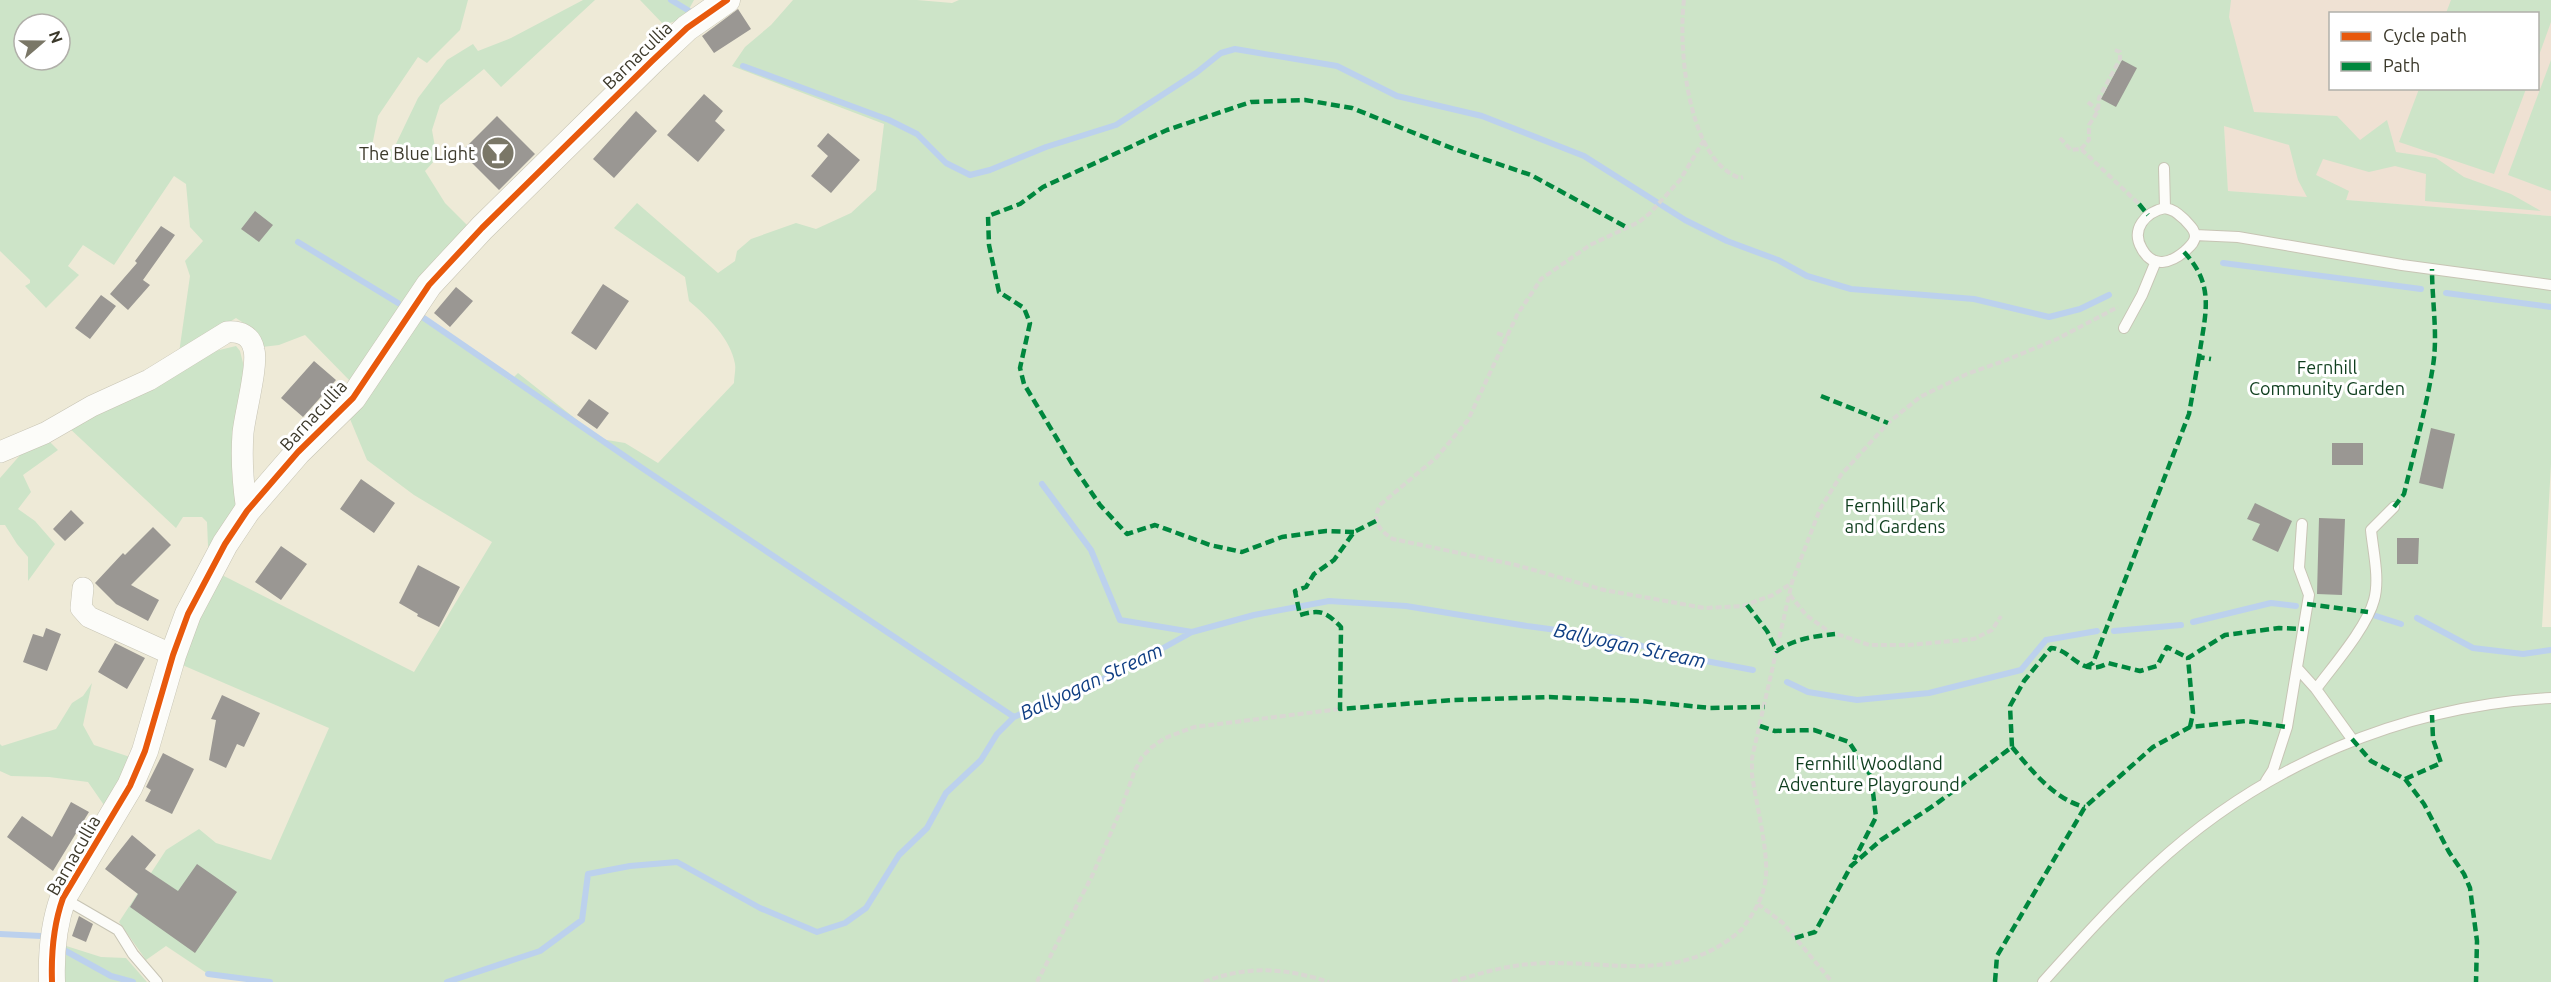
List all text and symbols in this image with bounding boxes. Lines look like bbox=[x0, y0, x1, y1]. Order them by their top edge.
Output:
north arrow bbox=[12, 12, 72, 72]
legend bbox=[2329, 12, 2539, 90]
street label: Barnacullia bbox=[598, 17, 676, 93]
text: Cycle path bbox=[2383, 25, 2467, 45]
text: N bbox=[46, 28, 67, 46]
text: Path bbox=[2383, 55, 2420, 75]
bar icon: The Blue Light bbox=[480, 135, 516, 171]
place label: The Blue Light bbox=[359, 143, 475, 163]
park label: Fernhill Community Garden bbox=[2249, 357, 2405, 398]
street label: Barnacullia bbox=[275, 376, 351, 454]
park label: Fernhill Park and Gardens bbox=[1845, 495, 1946, 536]
water label: Ballyogan Stream bbox=[1552, 618, 1708, 672]
water label: Ballyogan Stream bbox=[1016, 638, 1166, 724]
park label: Fernhill Woodland Adventure Playground bbox=[1778, 753, 1960, 794]
street label: Barnacullia bbox=[42, 812, 104, 898]

